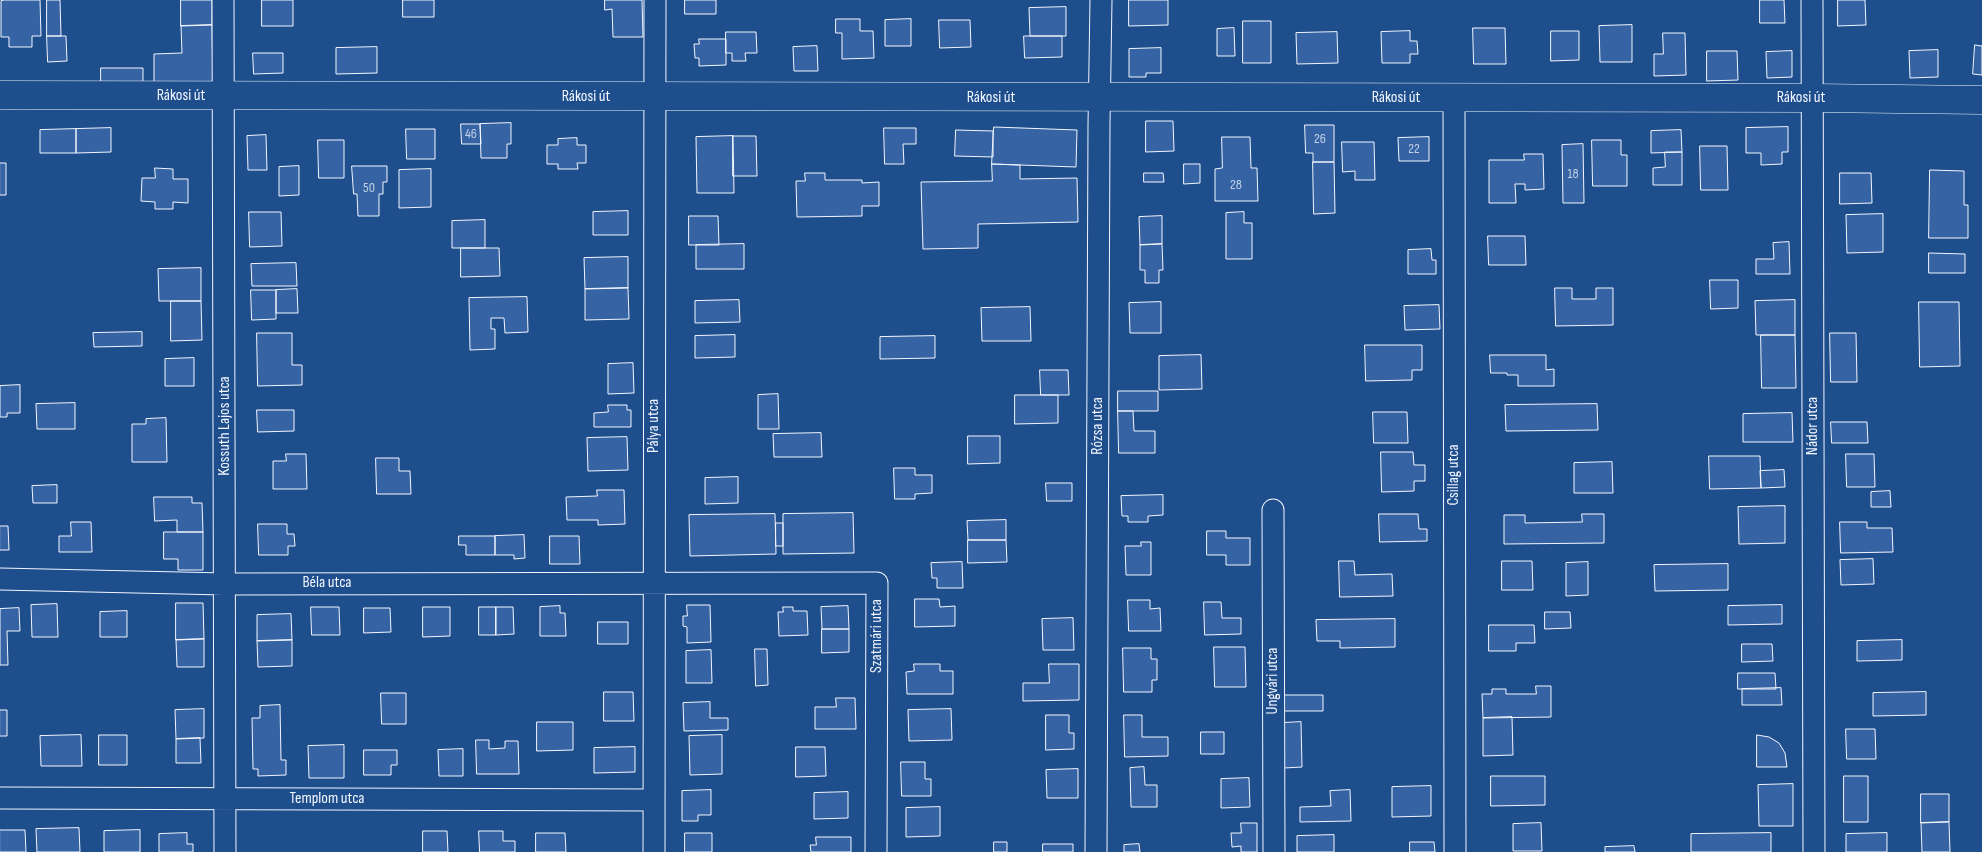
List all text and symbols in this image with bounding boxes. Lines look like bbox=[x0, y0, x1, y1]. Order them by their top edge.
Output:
street label: Rákosi út bbox=[157, 86, 205, 106]
street label: Rákosi út bbox=[562, 87, 610, 107]
street label: Rákosi út bbox=[967, 88, 1015, 108]
street label: Rákosi út bbox=[1372, 88, 1420, 108]
street label: Rákosi út bbox=[1777, 88, 1825, 108]
house number: 46 bbox=[465, 126, 477, 142]
house number: 26 bbox=[1314, 131, 1326, 147]
house number: 22 bbox=[1408, 141, 1420, 157]
house number: 18 bbox=[1567, 166, 1579, 182]
house number: 28 bbox=[1230, 177, 1242, 193]
house number: 50 bbox=[363, 180, 375, 196]
street label: Kossuth Lajos utca bbox=[215, 376, 235, 476]
street label: Rózsa utca bbox=[1088, 397, 1108, 455]
street label: Nádor utca bbox=[1803, 397, 1823, 455]
street label: Pálya utca bbox=[644, 399, 664, 453]
street label: Csillag utca bbox=[1444, 444, 1464, 506]
street label: Béla utca bbox=[302, 573, 352, 593]
street label: Szatmári utca bbox=[867, 599, 887, 673]
street label: Ungvári utca bbox=[1263, 648, 1283, 714]
street label: Templom utca bbox=[290, 789, 364, 809]

